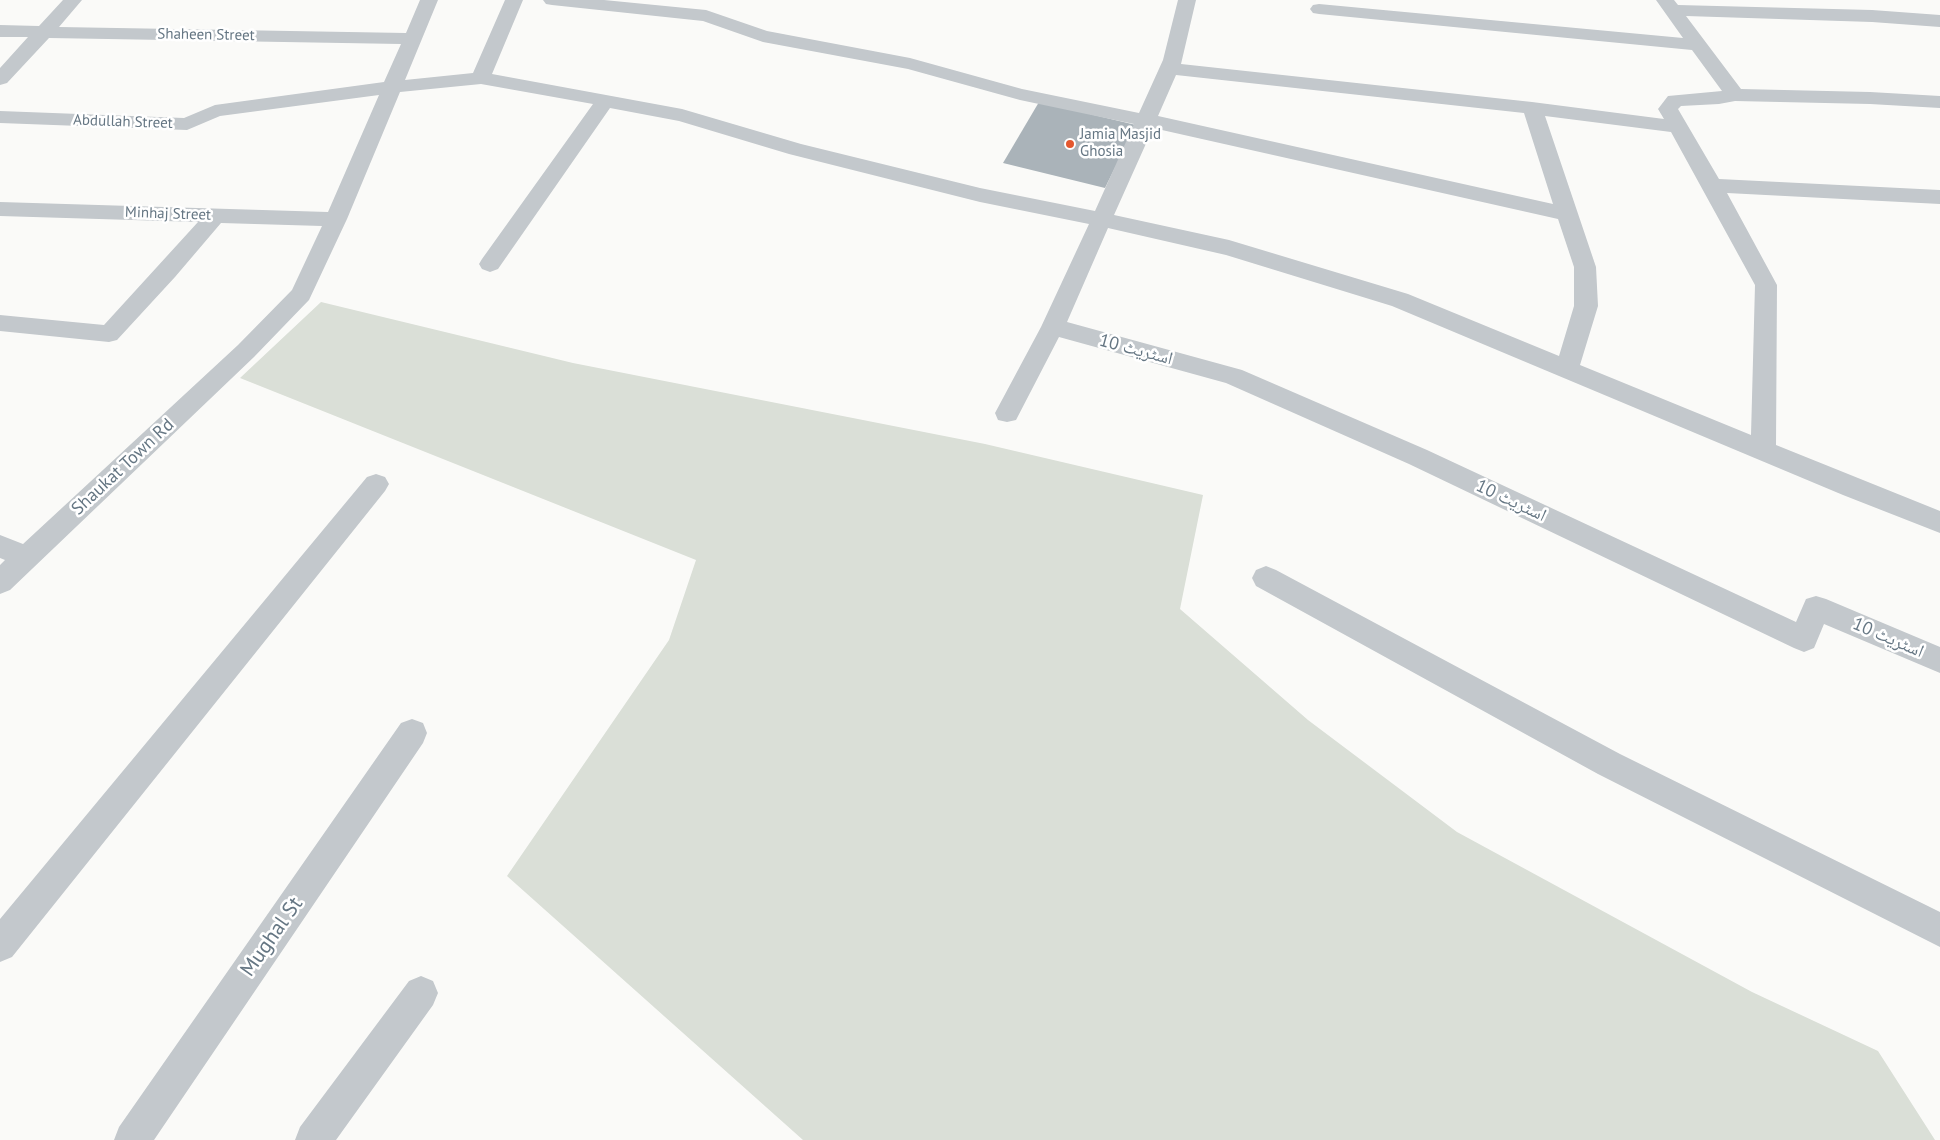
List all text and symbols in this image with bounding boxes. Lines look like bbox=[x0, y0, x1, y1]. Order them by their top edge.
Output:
street label: Shaheen Street bbox=[157, 25, 255, 45]
street label: Abdullah Street bbox=[73, 111, 173, 133]
place label: Jamia Masjid Ghosia bbox=[1080, 126, 1161, 161]
marker: Jamia Masjid Ghosia bbox=[1064, 138, 1076, 150]
street label: Minhaj Street bbox=[125, 204, 211, 224]
street label: اسٹریٹ 10 bbox=[1097, 330, 1175, 370]
street label: Shaukat Town Rd bbox=[67, 414, 179, 520]
street label: اسٹریٹ 10 bbox=[1472, 475, 1550, 527]
street label: اسٹریٹ 10 bbox=[1849, 613, 1927, 663]
street label: Mughal St bbox=[236, 892, 308, 982]

